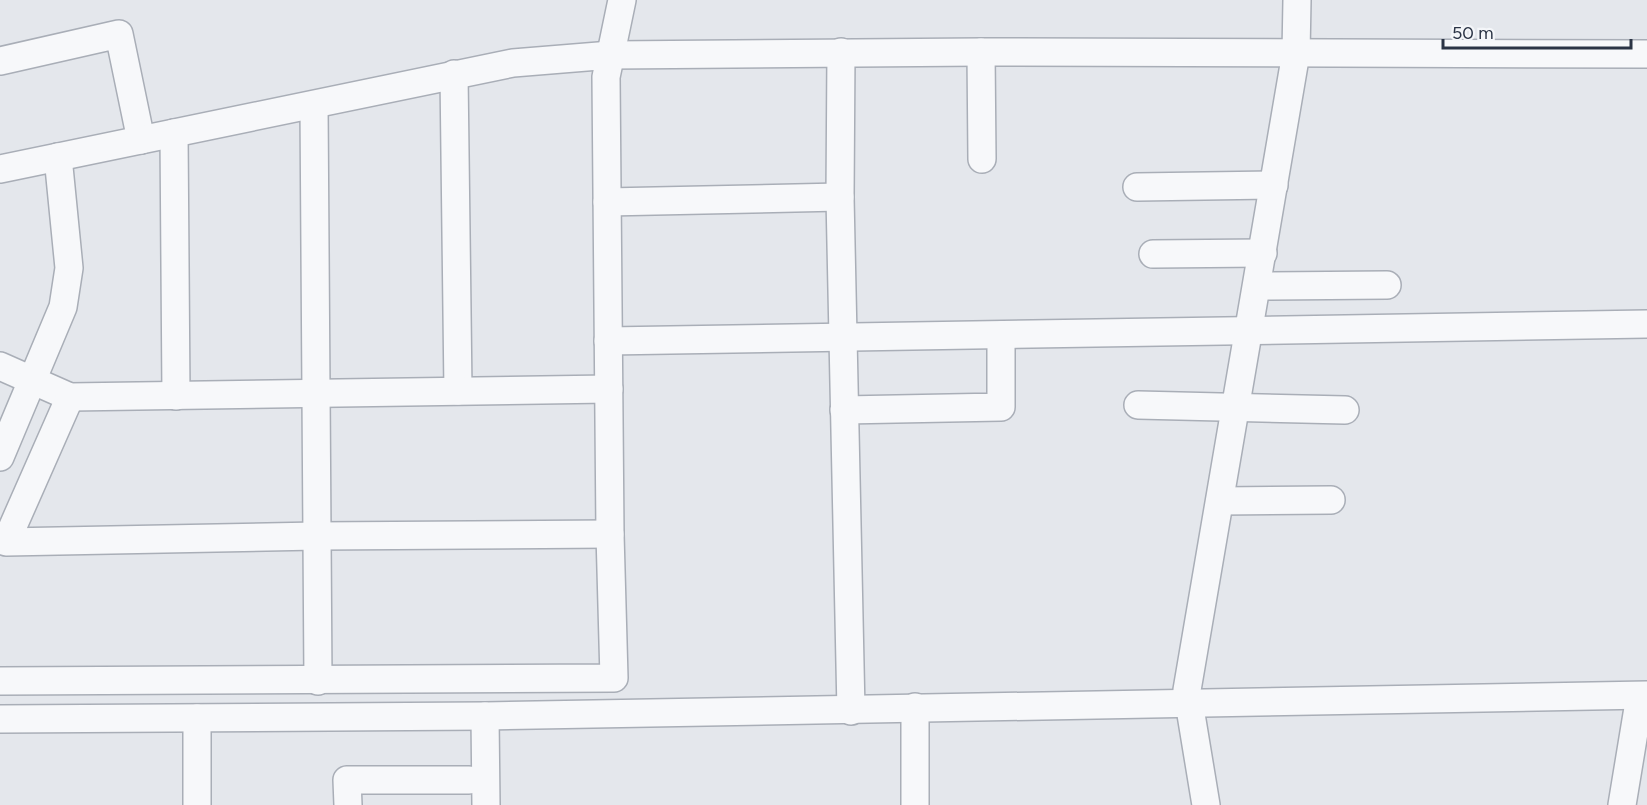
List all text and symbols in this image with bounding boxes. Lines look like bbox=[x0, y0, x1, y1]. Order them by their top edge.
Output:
scale bar bbox=[1443, 12, 1630, 50]
text: 50 m bbox=[1452, 22, 1494, 44]

